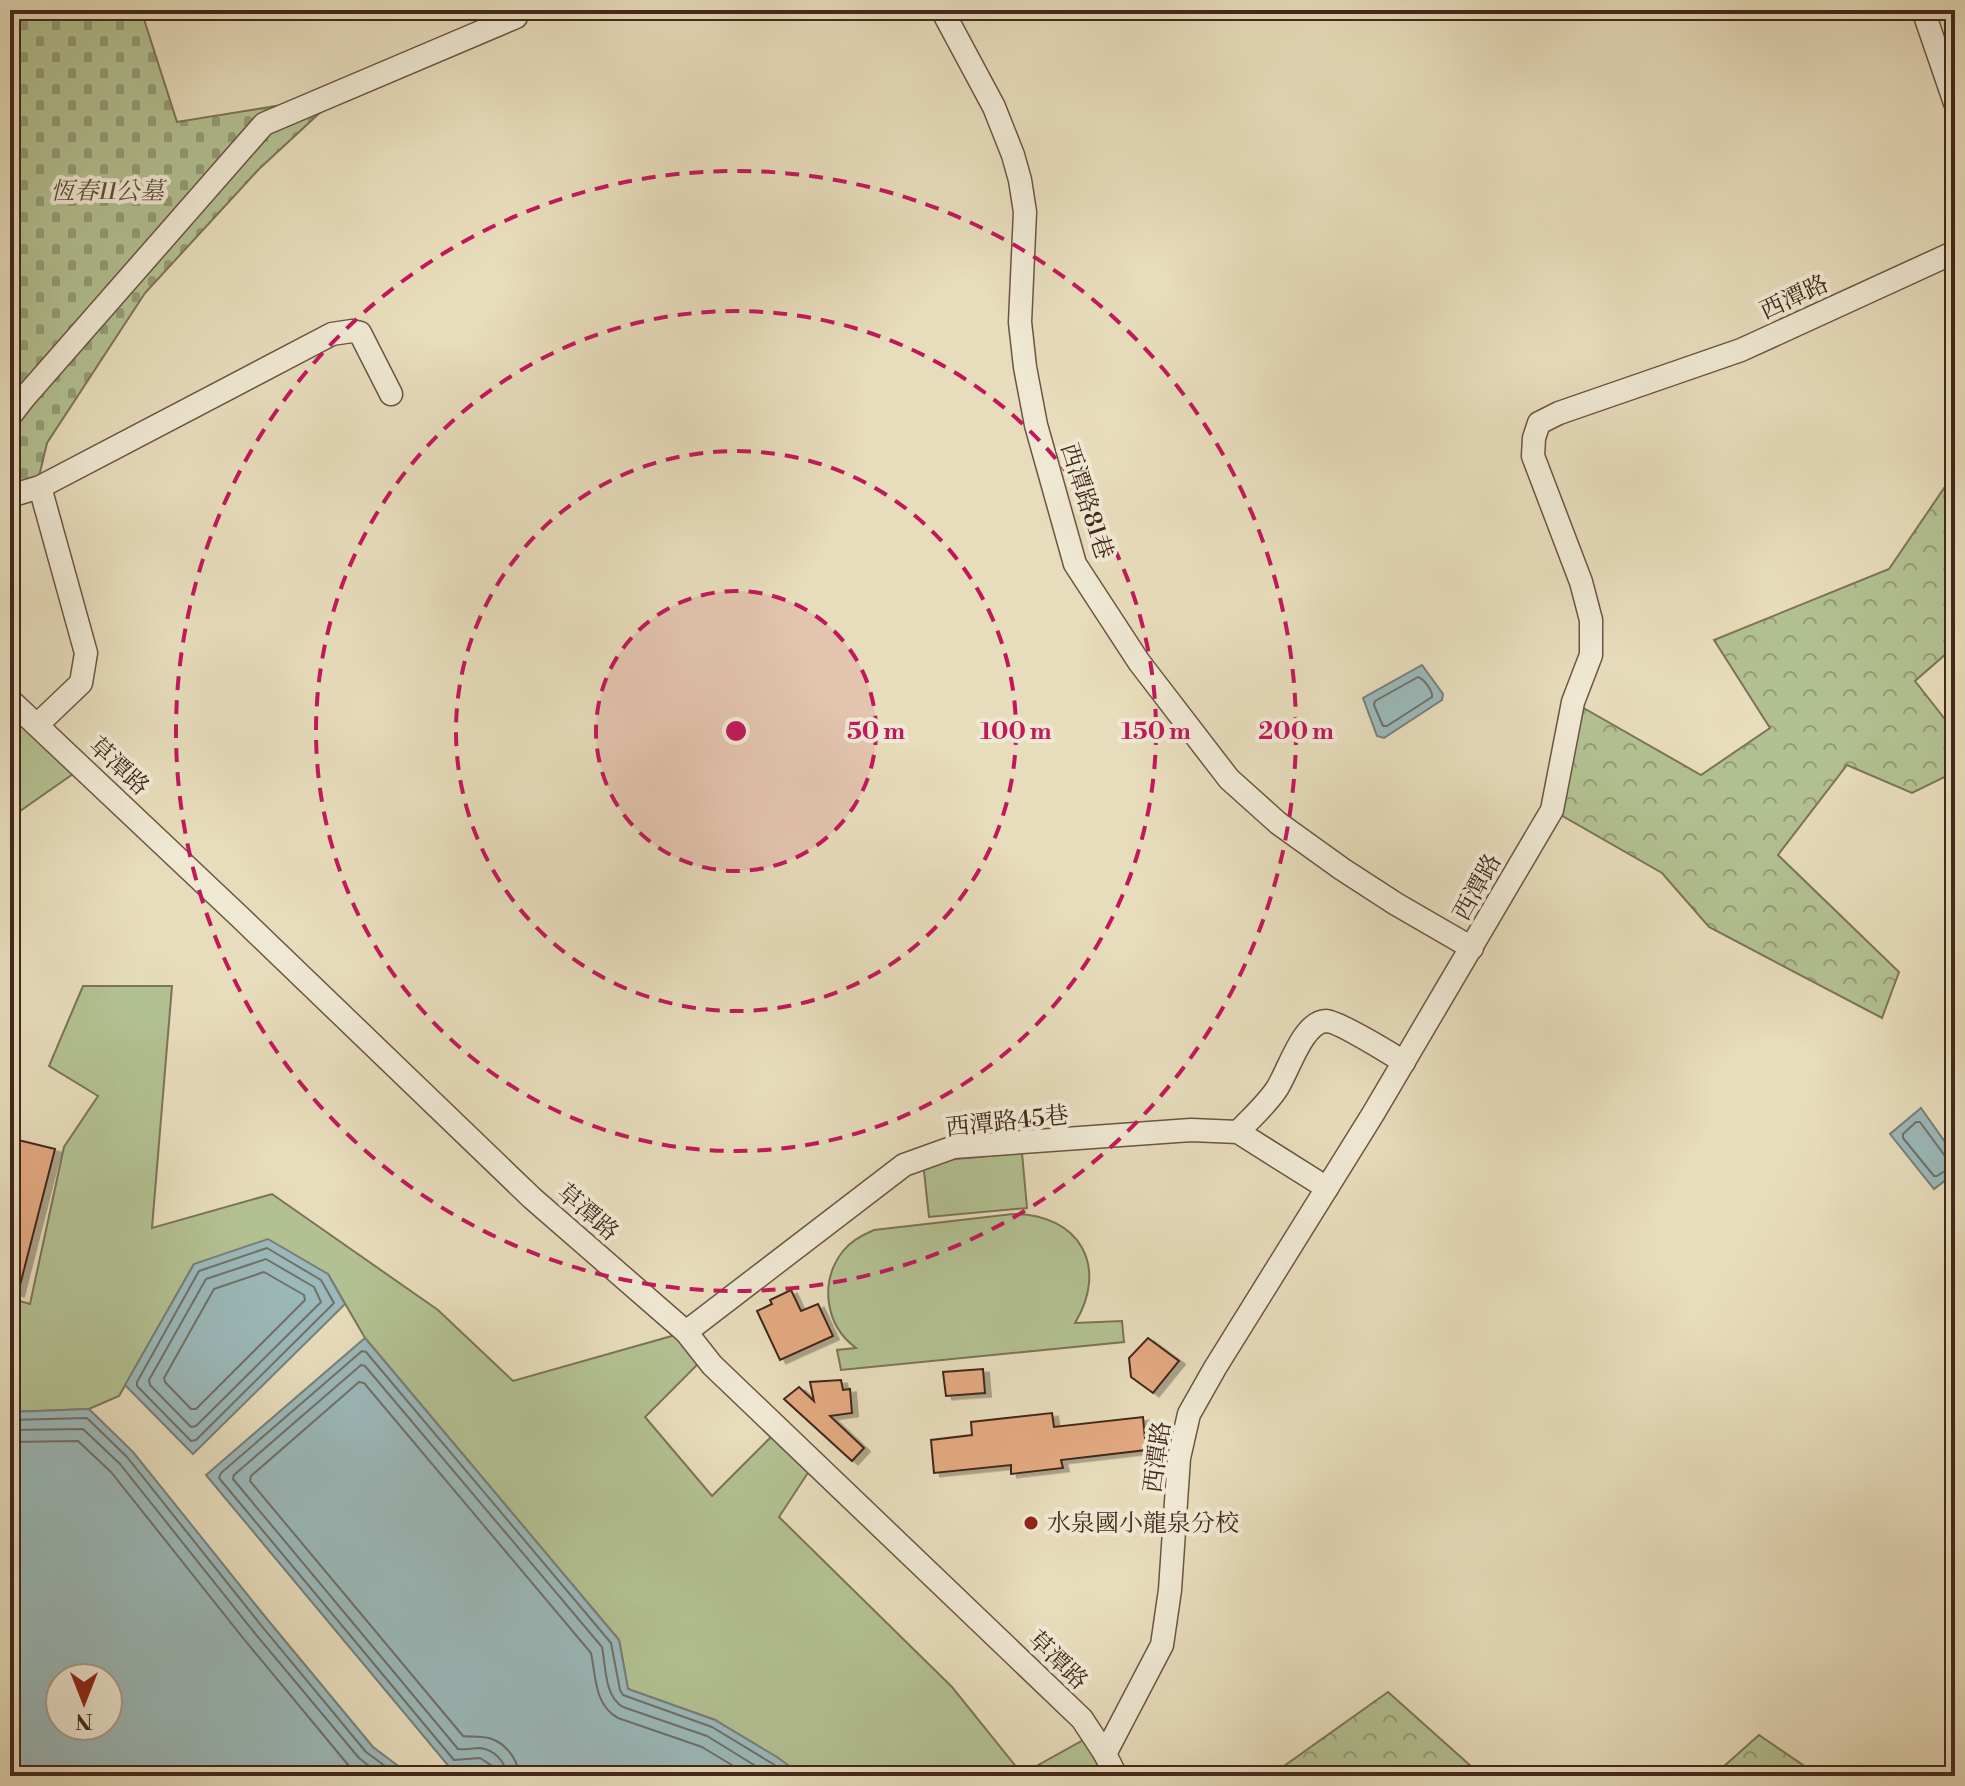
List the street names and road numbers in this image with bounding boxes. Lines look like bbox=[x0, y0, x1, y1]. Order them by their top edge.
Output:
street label: 西潭路 bbox=[1755, 269, 1833, 327]
street label: 西潭路81巷 bbox=[1053, 439, 1119, 563]
street label: 草潭路 bbox=[82, 731, 155, 802]
street label: 西潭路 bbox=[1447, 849, 1508, 926]
street label: 西潭路45巷 bbox=[944, 1101, 1070, 1143]
street label: 草潭路 bbox=[550, 1178, 624, 1248]
street label: 西潭路 bbox=[1138, 1419, 1178, 1495]
street label: 草潭路 bbox=[1021, 1625, 1094, 1697]

